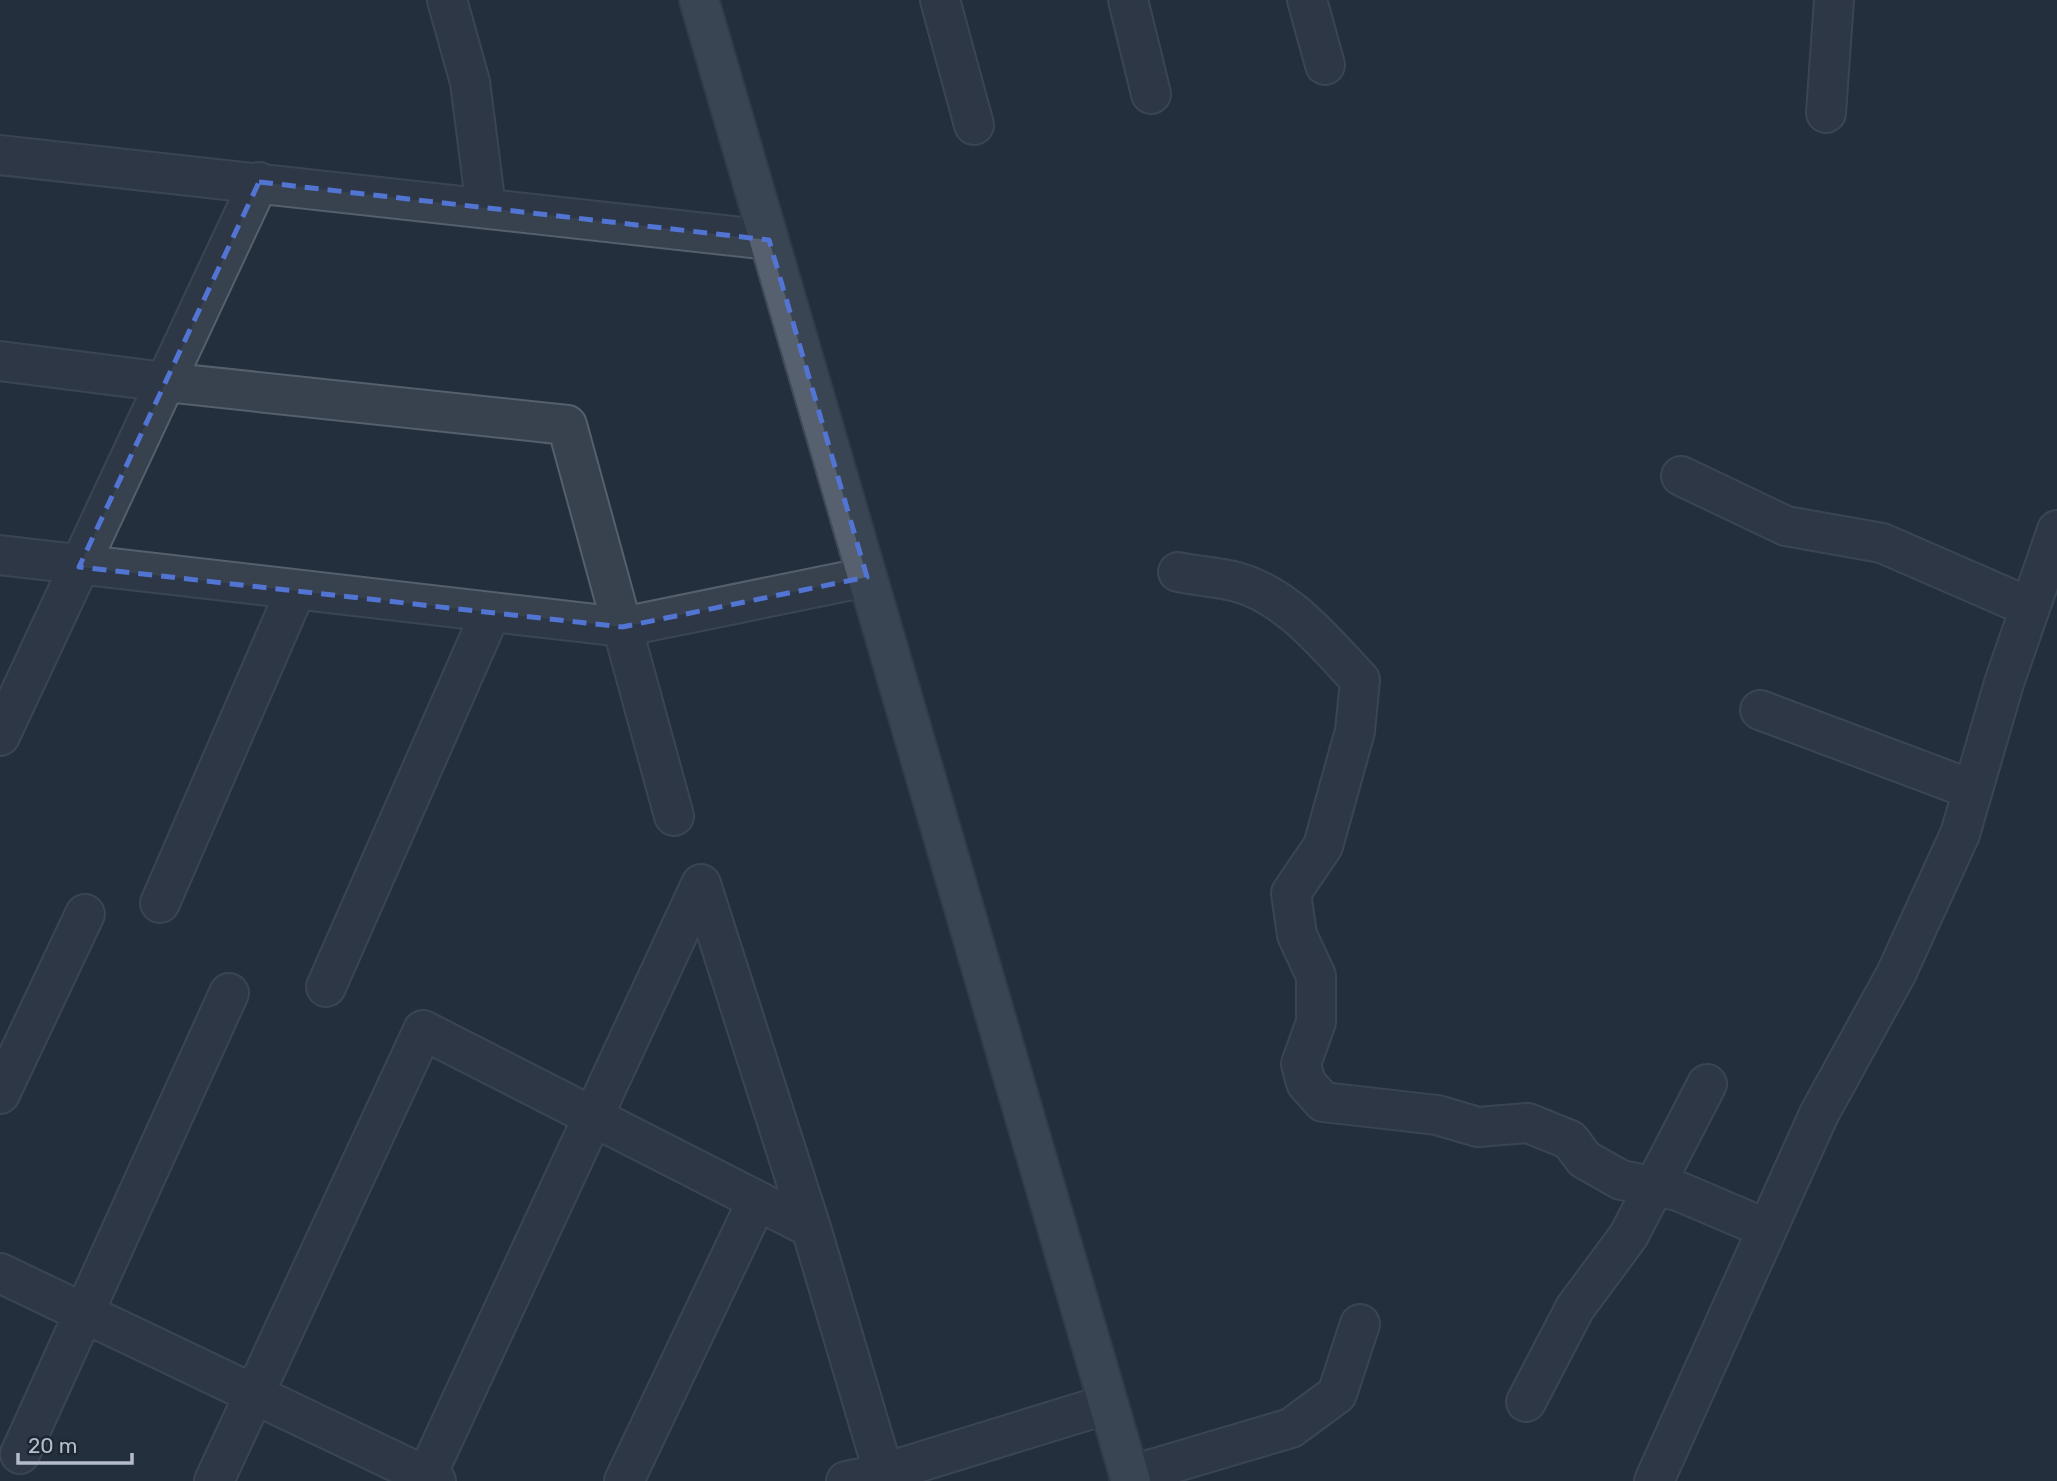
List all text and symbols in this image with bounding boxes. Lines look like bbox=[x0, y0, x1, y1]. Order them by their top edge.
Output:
scale bar bbox=[18, 1422, 131, 1466]
text: 20 m bbox=[28, 1433, 77, 1458]

